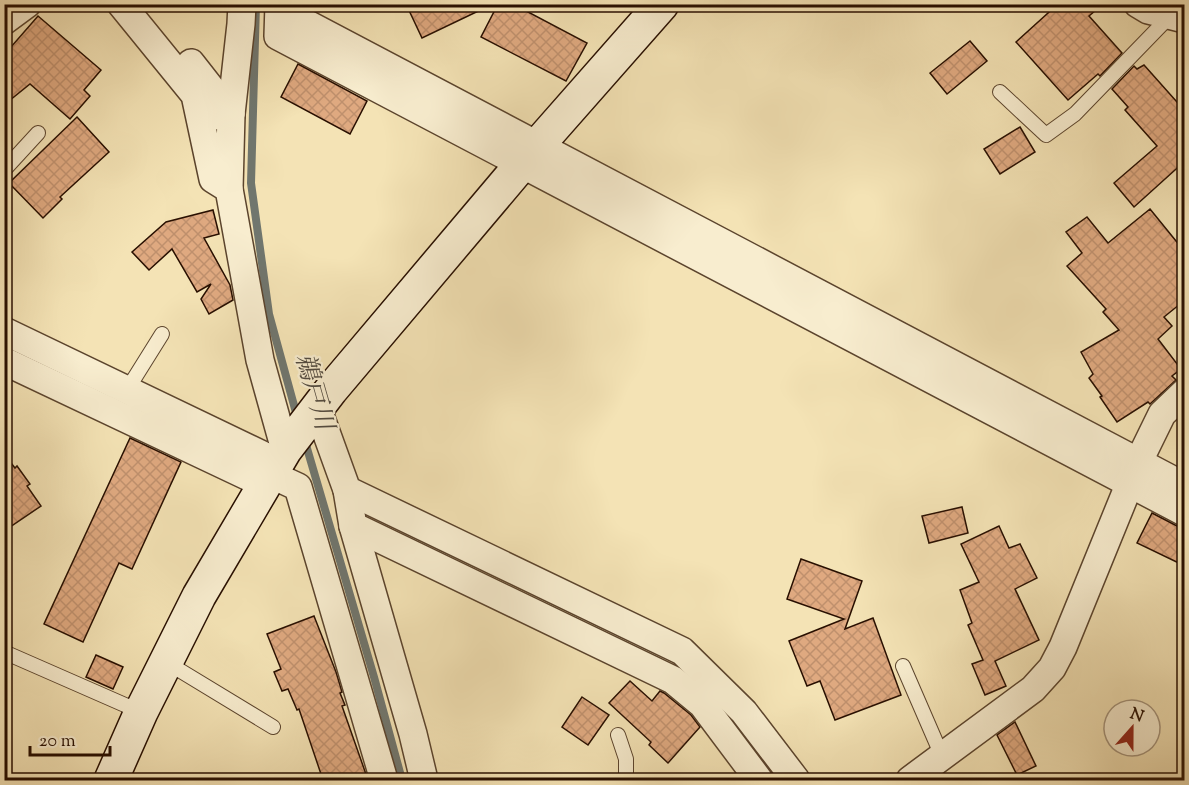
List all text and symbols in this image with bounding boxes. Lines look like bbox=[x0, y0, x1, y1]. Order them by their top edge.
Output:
water label: 鵜戸川 bbox=[284, 349, 342, 437]
north arrow bbox=[1102, 698, 1162, 758]
text: N bbox=[1126, 703, 1147, 729]
scale bar bbox=[30, 719, 110, 757]
text: 20 m bbox=[39, 729, 76, 755]

